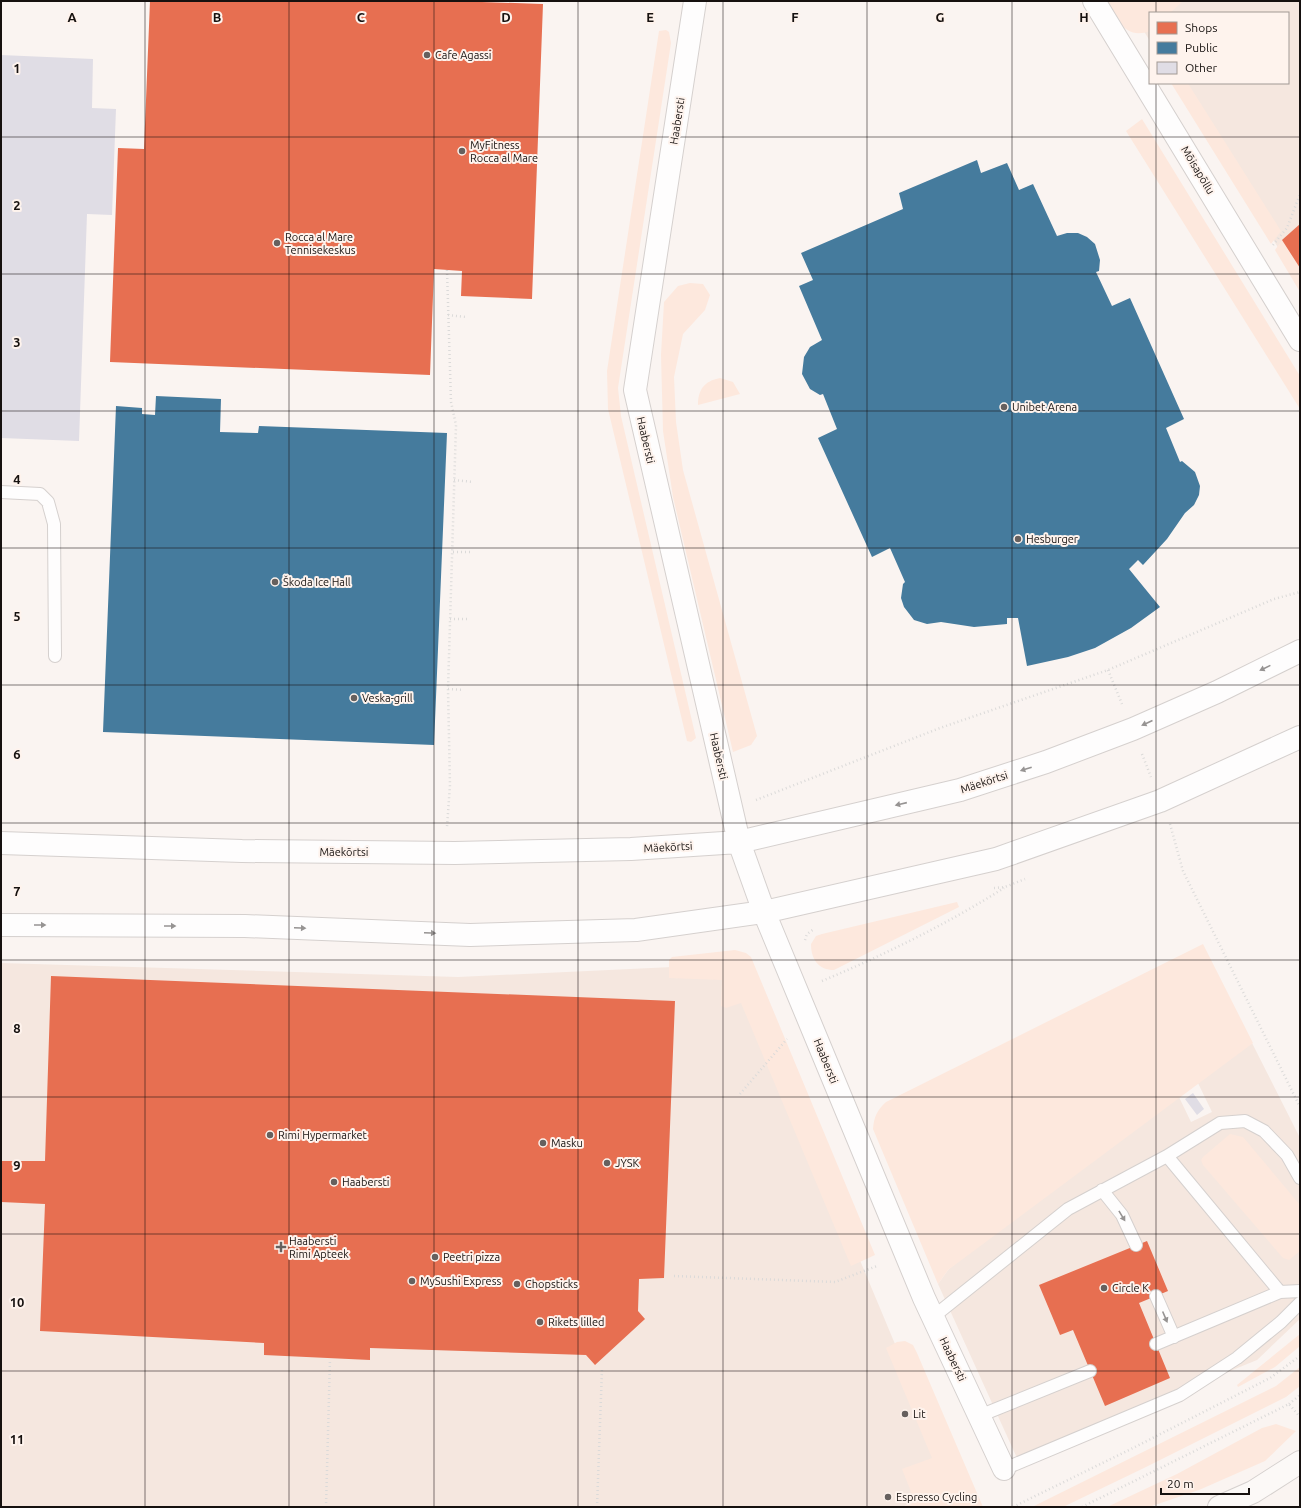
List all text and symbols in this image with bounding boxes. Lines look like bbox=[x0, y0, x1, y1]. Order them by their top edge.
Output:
text: A bbox=[67, 10, 77, 24]
text: B bbox=[213, 10, 222, 24]
text: C bbox=[357, 10, 366, 24]
text: D bbox=[501, 10, 511, 24]
text: E bbox=[646, 10, 654, 24]
text: F bbox=[791, 10, 799, 24]
text: G bbox=[936, 10, 945, 24]
text: H bbox=[1079, 10, 1089, 24]
legend bbox=[1149, 12, 1289, 84]
text: Shops bbox=[1185, 21, 1217, 34]
text: Public bbox=[1185, 41, 1218, 54]
place label: Cafe Agassi bbox=[435, 49, 492, 61]
marker: Cafe Agassi bbox=[422, 50, 432, 60]
text: 1 bbox=[13, 61, 21, 75]
text: Other bbox=[1185, 61, 1218, 74]
street label: Haabersti bbox=[667, 97, 687, 145]
place label: MyFitness Rocca al Mare bbox=[470, 139, 538, 164]
street label: Mõisapõllu bbox=[1179, 144, 1217, 196]
marker: MyFitness Rocca al Mare bbox=[457, 146, 467, 156]
text: 2 bbox=[13, 198, 21, 212]
place label: Rocca al Mare Tennisekeskus bbox=[285, 231, 356, 256]
marker: Rocca al Mare Tennisekeskus bbox=[272, 238, 282, 248]
text: 3 bbox=[13, 335, 21, 349]
place label: Unibet Arena bbox=[1012, 401, 1077, 413]
marker: Unibet Arena bbox=[999, 402, 1009, 412]
street label: Haabersti bbox=[635, 416, 657, 464]
text: 4 bbox=[13, 472, 21, 486]
place label: Hesburger bbox=[1026, 533, 1079, 545]
marker: Hesburger bbox=[1013, 534, 1023, 544]
place label: Škoda Ice Hall bbox=[283, 575, 351, 588]
marker: Škoda Ice Hall bbox=[270, 577, 280, 587]
text: 5 bbox=[13, 609, 21, 623]
one-way arrow bbox=[1259, 665, 1271, 671]
place label: Veska-grill bbox=[362, 692, 413, 704]
marker: Veska-grill bbox=[349, 693, 359, 703]
one-way arrow bbox=[1142, 720, 1153, 726]
street label: Haabersti bbox=[708, 732, 730, 780]
text: 6 bbox=[13, 747, 21, 761]
one-way arrow bbox=[1019, 766, 1031, 772]
street label: Mäekõrtsi bbox=[959, 769, 1009, 795]
one-way arrow bbox=[894, 801, 906, 807]
street label: Mäekõrtsi bbox=[643, 840, 693, 854]
street label: Mäekõrtsi bbox=[320, 846, 369, 858]
text: 7 bbox=[13, 884, 21, 898]
one-way arrow bbox=[34, 922, 47, 928]
one-way arrow bbox=[164, 923, 177, 929]
one-way arrow bbox=[294, 925, 306, 932]
one-way arrow bbox=[424, 930, 436, 937]
text: 8 bbox=[13, 1021, 21, 1035]
street label: Haabersti bbox=[812, 1037, 840, 1085]
place label: Rimi Hypermarket bbox=[278, 1129, 368, 1141]
marker: Rimi Hypermarket bbox=[265, 1130, 275, 1140]
place label: Masku bbox=[551, 1137, 583, 1149]
marker: Masku bbox=[538, 1138, 548, 1148]
place label: JYSK bbox=[615, 1157, 640, 1169]
text: 9 bbox=[13, 1158, 21, 1172]
marker: JYSK bbox=[602, 1158, 612, 1168]
place label: Haabersti bbox=[342, 1176, 389, 1188]
marker: Haabersti bbox=[329, 1177, 339, 1187]
one-way arrow bbox=[1118, 1210, 1125, 1222]
place label: Haabersti Rimi Apteek bbox=[289, 1235, 349, 1260]
marker: Haabersti Rimi Apteek bbox=[276, 1242, 286, 1252]
place label: Peetri pizza bbox=[443, 1251, 500, 1263]
marker: Peetri pizza bbox=[430, 1252, 440, 1262]
place label: MySushi Express bbox=[420, 1275, 501, 1287]
marker: MySushi Express bbox=[407, 1276, 417, 1286]
place label: Chopsticks bbox=[525, 1278, 578, 1290]
marker: Chopsticks bbox=[512, 1279, 522, 1289]
place label: Circle K bbox=[1112, 1282, 1149, 1294]
marker: Circle K bbox=[1099, 1283, 1109, 1293]
text: 10 bbox=[10, 1295, 24, 1309]
one-way arrow bbox=[1162, 1311, 1168, 1322]
place label: Rikets lilled bbox=[548, 1316, 604, 1328]
marker: Rikets lilled bbox=[535, 1317, 545, 1327]
street label: Haabersti bbox=[938, 1335, 968, 1383]
place label: Lit bbox=[913, 1408, 926, 1420]
marker: Lit bbox=[900, 1409, 910, 1419]
text: 11 bbox=[10, 1432, 24, 1446]
scale bar bbox=[1161, 1470, 1249, 1496]
text: 20 m bbox=[1167, 1477, 1194, 1490]
place label: Espresso Cycling bbox=[896, 1491, 977, 1503]
marker: Espresso Cycling bbox=[883, 1492, 893, 1502]

